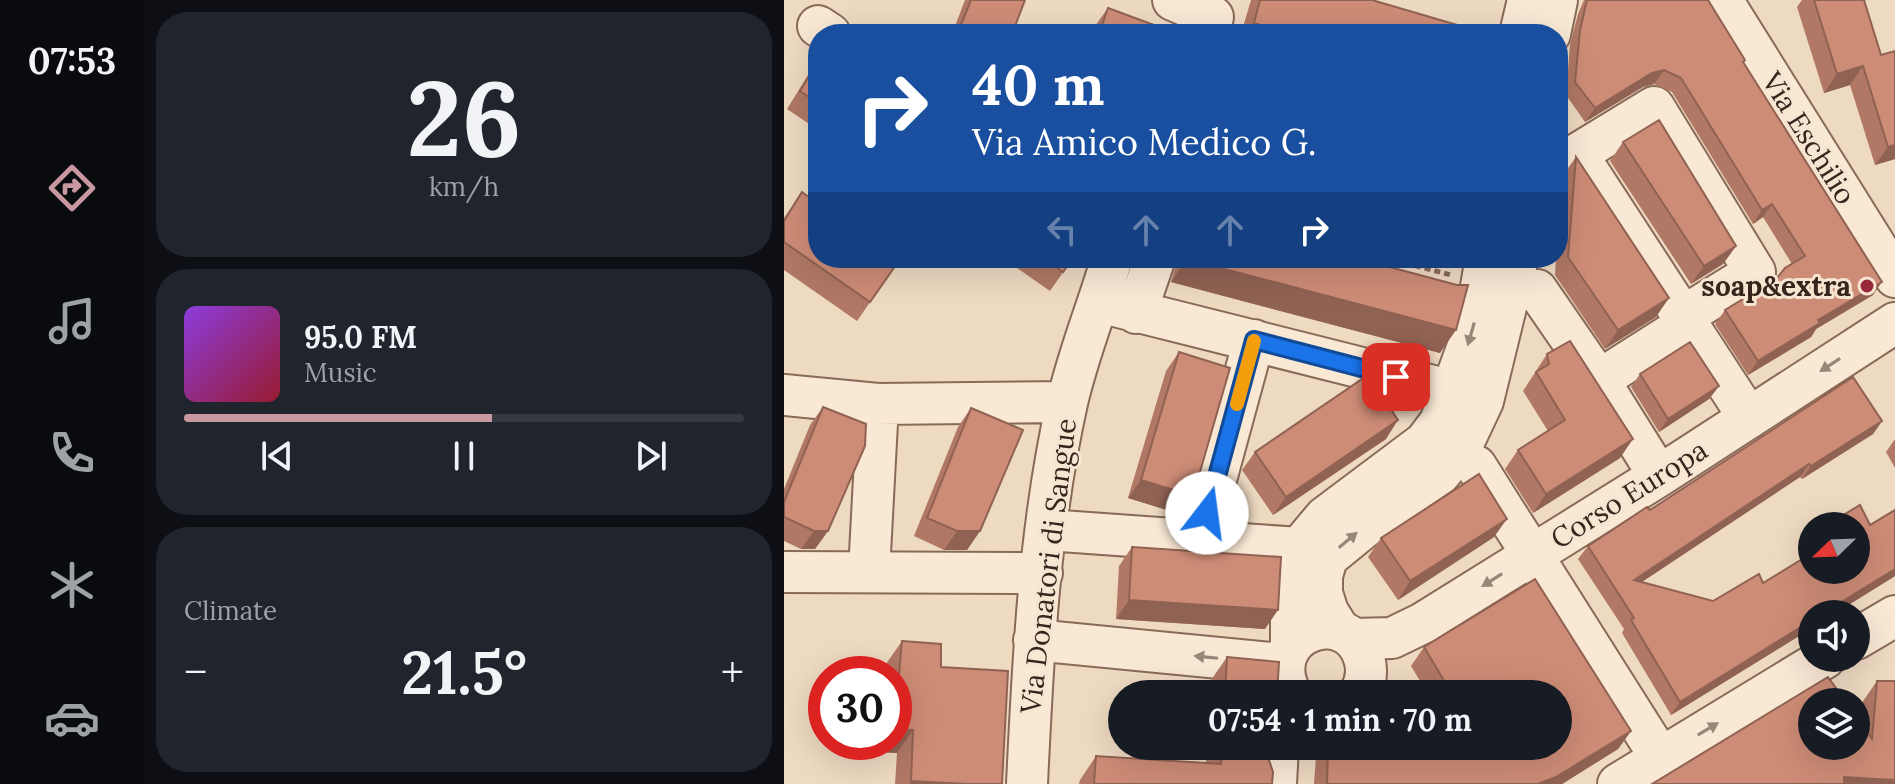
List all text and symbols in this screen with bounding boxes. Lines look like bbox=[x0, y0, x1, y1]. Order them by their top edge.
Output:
text: 07:53 bbox=[28, 38, 116, 84]
text: 40 m bbox=[972, 49, 1105, 120]
text: 26 bbox=[406, 51, 522, 184]
icon: right bbox=[840, 56, 944, 160]
street label: Via Eschilio bbox=[1754, 64, 1864, 211]
text: Via Amico Medico G. bbox=[972, 119, 1317, 165]
icon: directions bbox=[44, 160, 100, 216]
text: km/h bbox=[429, 170, 499, 203]
icon: left bbox=[1040, 208, 1084, 252]
icon: ahead bbox=[1124, 208, 1168, 252]
icon: ahead bbox=[1208, 208, 1252, 252]
icon: right bbox=[1292, 208, 1336, 252]
place label: soap&extra bbox=[1701, 268, 1851, 304]
marker: soap&extra bbox=[1858, 277, 1876, 295]
icon: music bbox=[44, 293, 100, 349]
text: 95.0 FM bbox=[304, 318, 417, 356]
one-way arrow bbox=[1464, 323, 1477, 347]
pin bbox=[1362, 343, 1430, 411]
icon: arrive bbox=[1374, 355, 1418, 399]
text: Music bbox=[304, 356, 377, 389]
one-way arrow bbox=[1819, 358, 1840, 373]
street label: Via Donatori di Sangue bbox=[1012, 416, 1084, 717]
icon: phone bbox=[44, 425, 100, 481]
street label: Corso Europa bbox=[1544, 432, 1714, 556]
icon: previous bbox=[255, 434, 299, 478]
icon: pause bbox=[442, 434, 486, 478]
icon: next bbox=[629, 434, 673, 478]
position arrow bbox=[1165, 471, 1249, 555]
north arrow bbox=[1798, 512, 1870, 584]
map controls bbox=[1798, 512, 1870, 760]
one-way arrow bbox=[1338, 532, 1358, 549]
icon: climate bbox=[44, 557, 100, 613]
one-way arrow bbox=[1481, 573, 1503, 587]
text: Climate bbox=[184, 594, 277, 627]
button: sound bbox=[1798, 600, 1870, 672]
text: 21.5° bbox=[401, 634, 527, 710]
text: − bbox=[184, 644, 207, 700]
text: + bbox=[721, 644, 744, 700]
one-way arrow bbox=[1193, 650, 1218, 663]
speed limit sign: 30 bbox=[808, 656, 912, 760]
button: layers bbox=[1798, 688, 1870, 760]
icon: car bbox=[44, 690, 100, 746]
text: 07:54 · 1 min · 70 m bbox=[1208, 701, 1472, 739]
one-way arrow bbox=[1697, 722, 1719, 736]

